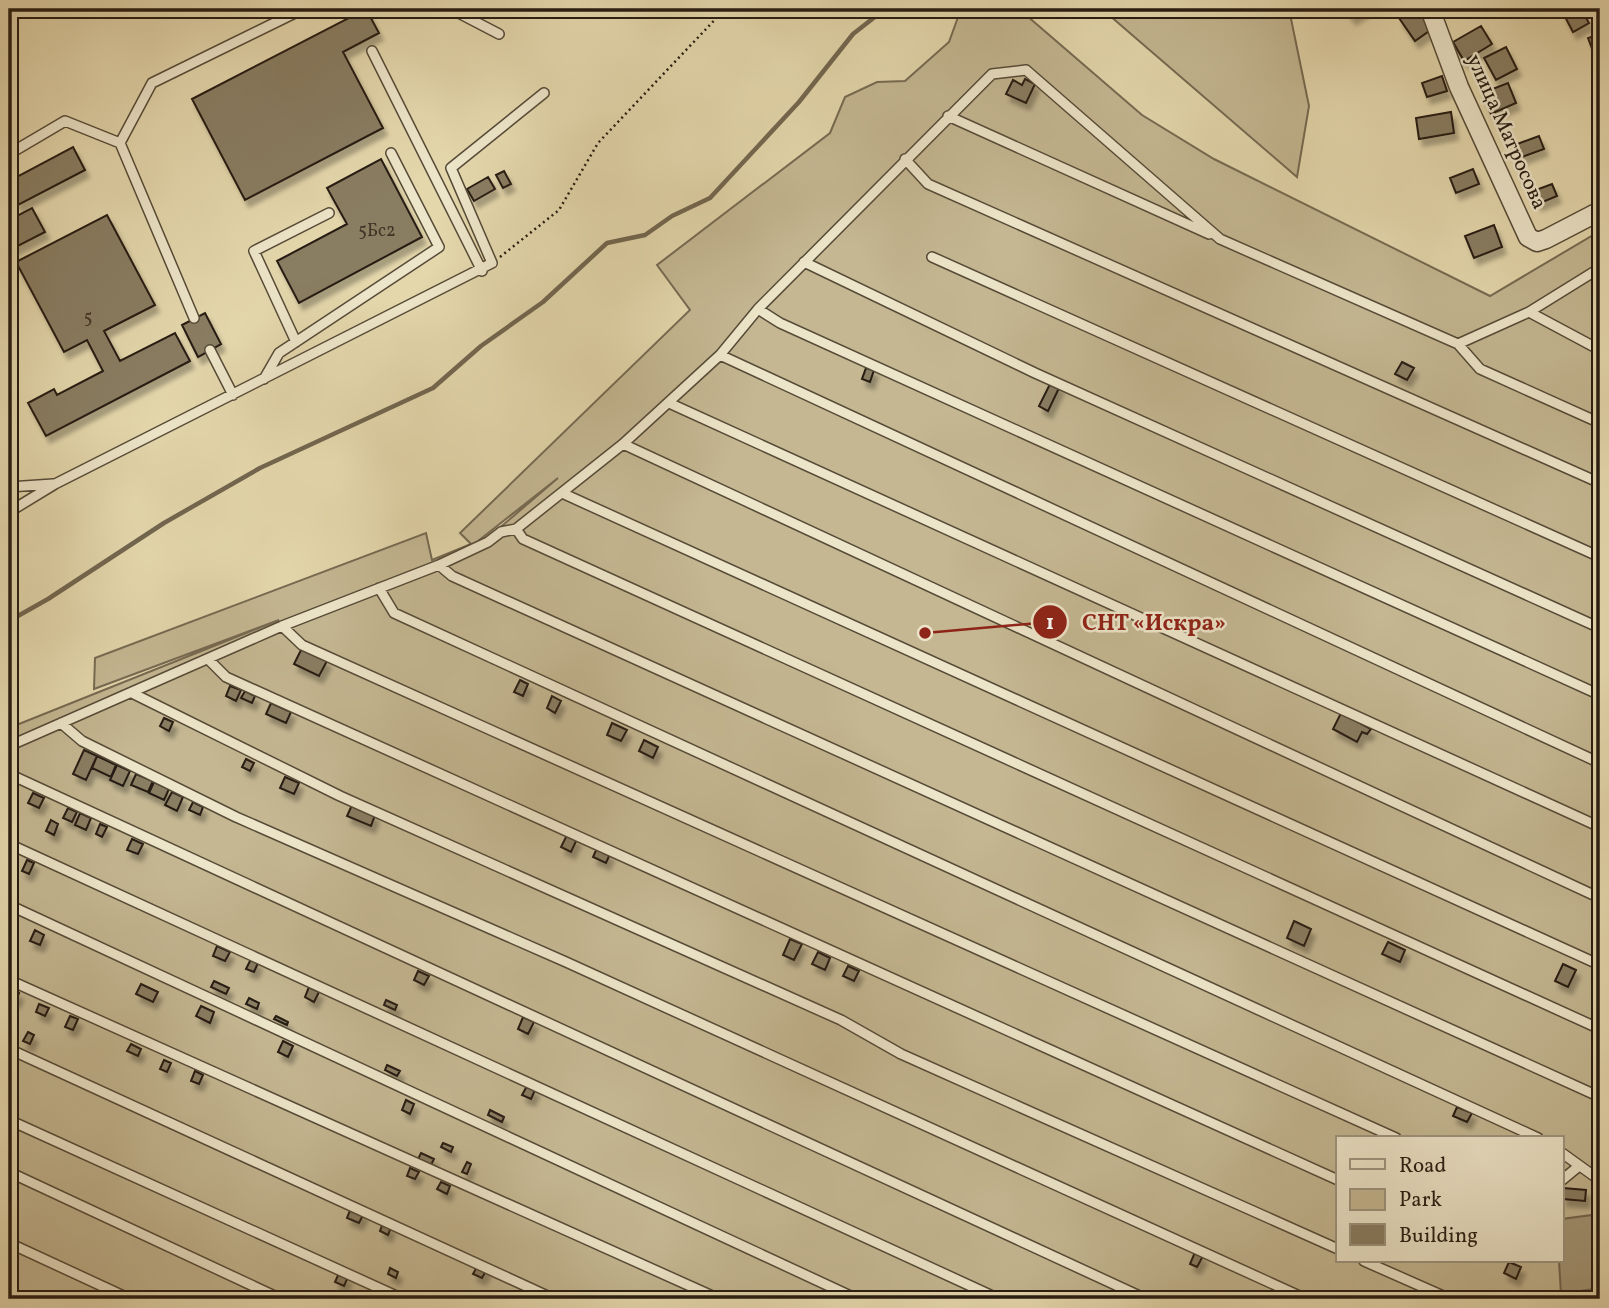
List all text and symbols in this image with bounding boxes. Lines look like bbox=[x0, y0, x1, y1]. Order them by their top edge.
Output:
street label: улица Матросова bbox=[1459, 50, 1553, 214]
house number: 5Бс2 bbox=[358, 219, 396, 244]
house number: 5 bbox=[84, 306, 92, 331]
callout: СНТ «Искра» bbox=[1032, 600, 1240, 644]
text: СНТ «Искра» bbox=[1082, 608, 1226, 640]
text: 1 bbox=[1046, 609, 1054, 638]
legend bbox=[1336, 1136, 1564, 1262]
text: Road bbox=[1399, 1152, 1446, 1181]
text: Park bbox=[1399, 1186, 1442, 1215]
text: Building bbox=[1399, 1222, 1478, 1251]

